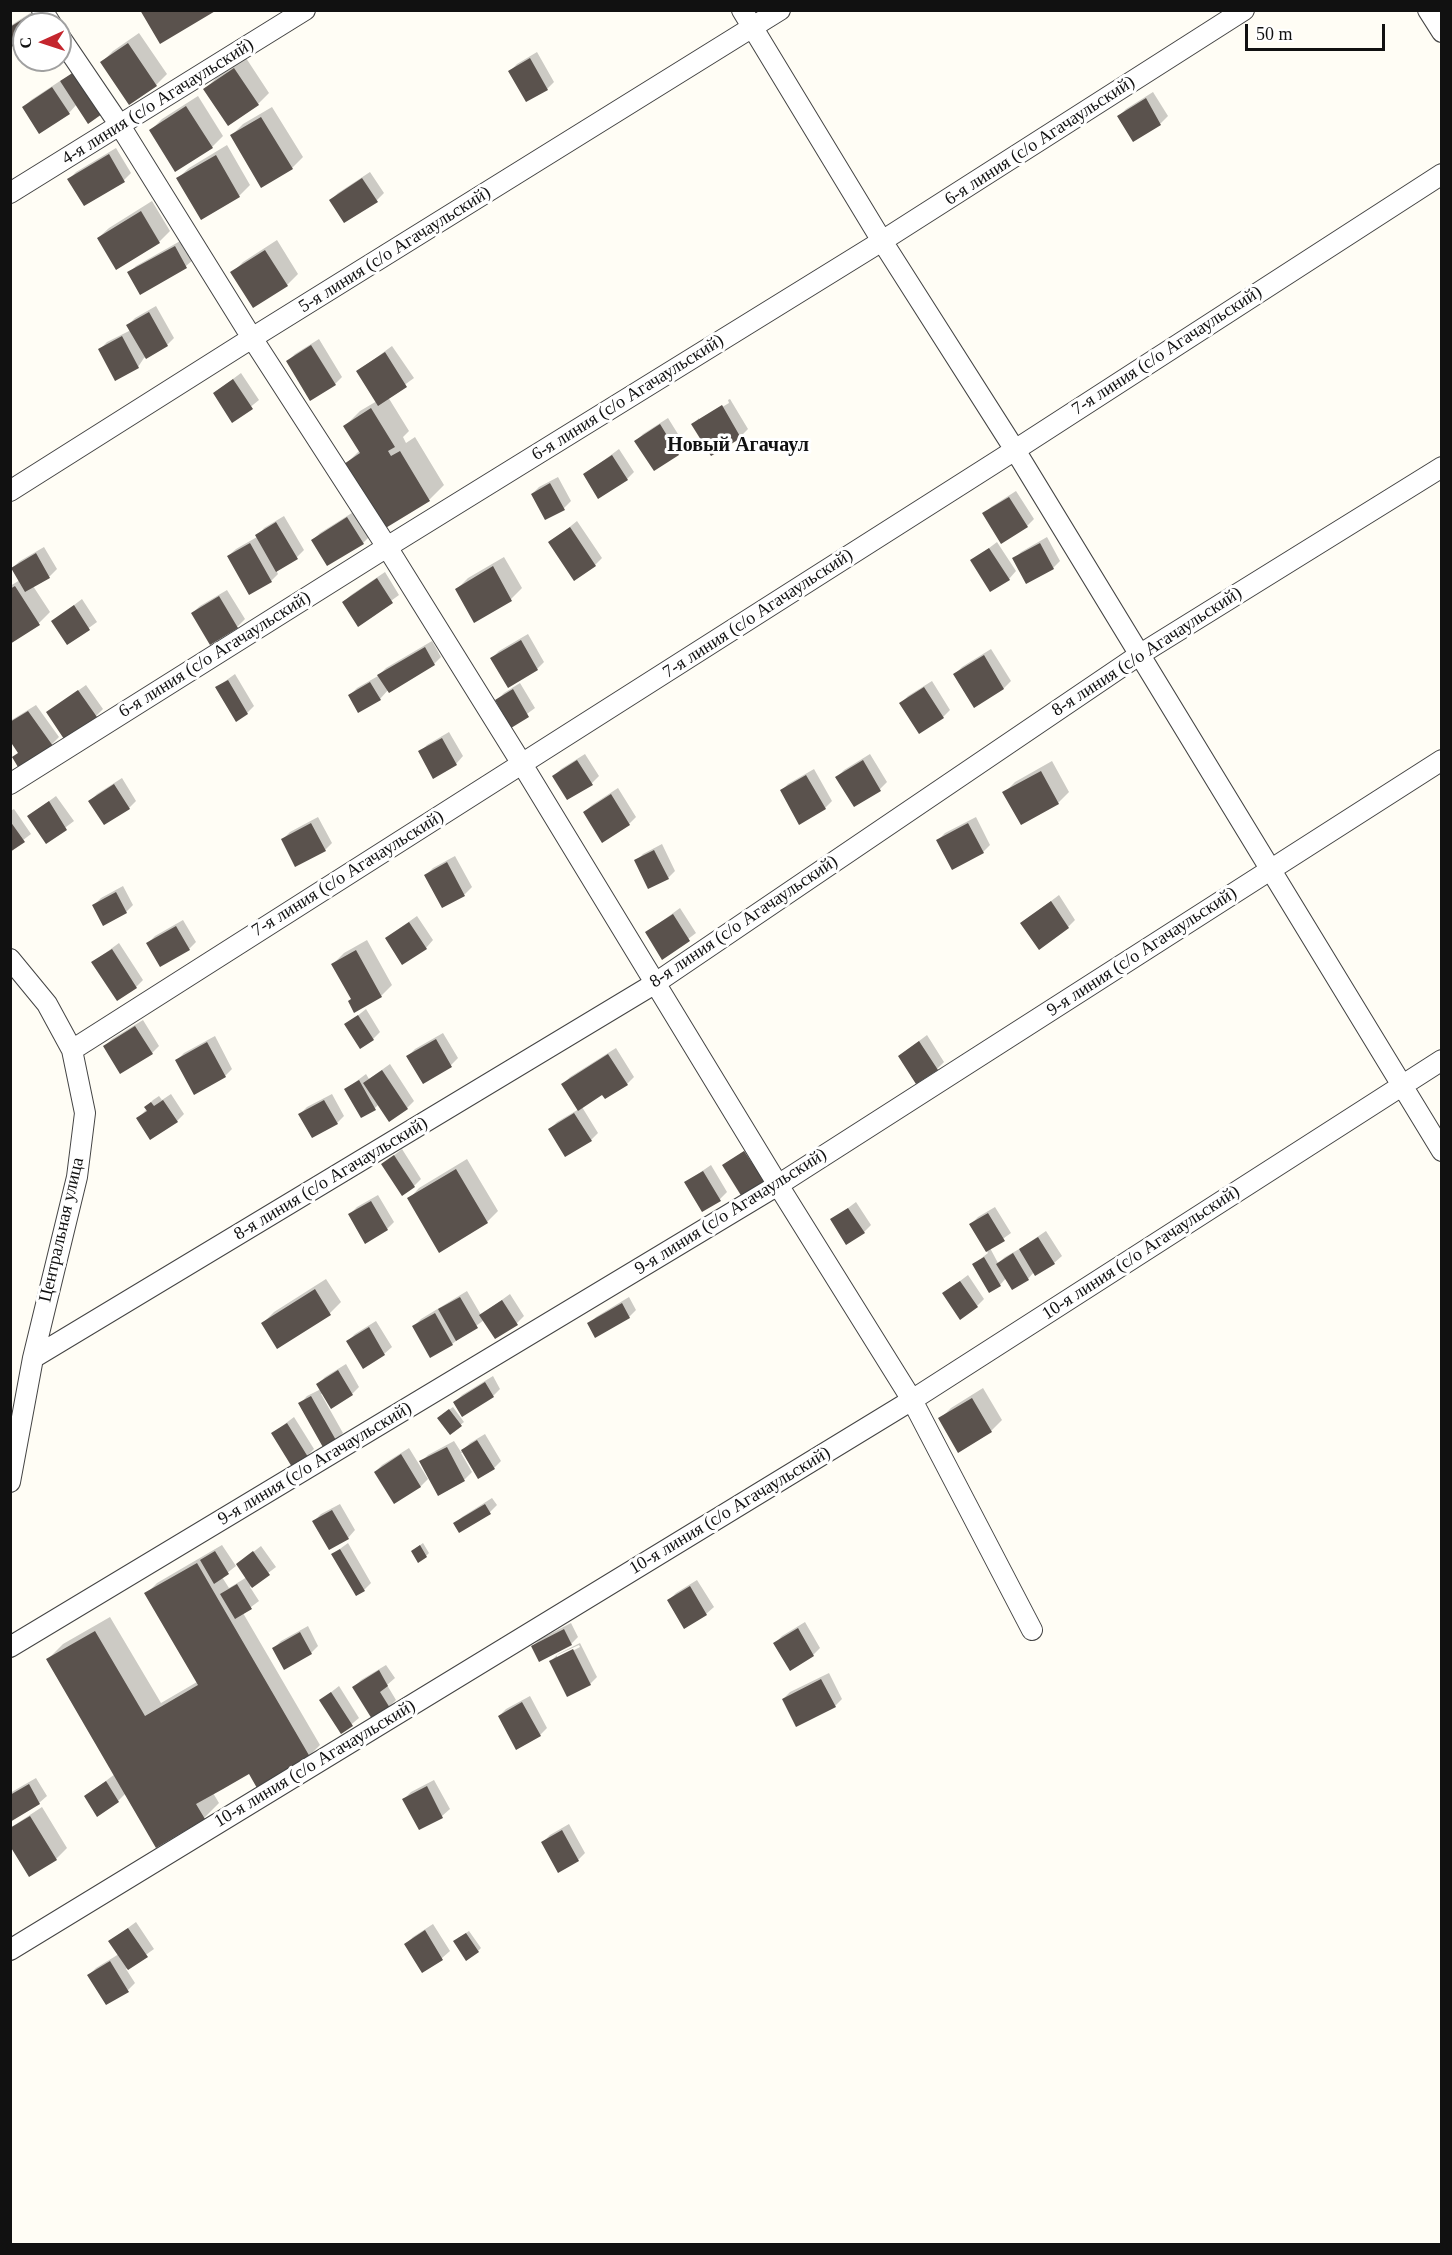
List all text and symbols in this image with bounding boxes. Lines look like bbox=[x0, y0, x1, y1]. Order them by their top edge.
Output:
north arrow bbox=[12, 12, 72, 72]
scale bar bbox=[1248, 12, 1388, 50]
text: 50 m bbox=[1256, 24, 1293, 44]
street label: 4-я линия (с/о Агачаульский) bbox=[58, 34, 258, 170]
text: С bbox=[17, 37, 34, 49]
street label: 6-я линия (с/о Агачаульский) bbox=[941, 71, 1139, 211]
street label: 5-я линия (с/о Агачаульский) bbox=[295, 182, 495, 318]
street label: 7-я линия (с/о Агачаульский) bbox=[1068, 281, 1266, 421]
street label: 6-я линия (с/о Агачаульский) bbox=[528, 330, 728, 466]
district label: Новый Агачаул bbox=[667, 434, 809, 458]
street label: 7-я линия (с/о Агачаульский) bbox=[659, 544, 857, 684]
street label: 8-я линия (с/о Агачаульский) bbox=[1048, 582, 1246, 722]
street label: 6-я линия (с/о Агачаульский) bbox=[115, 587, 315, 723]
street label: 7-я линия (с/о Агачаульский) bbox=[248, 806, 448, 942]
street label: 8-я линия (с/о Агачаульский) bbox=[646, 851, 842, 993]
street label: 9-я линия (с/о Агачаульский) bbox=[1043, 882, 1241, 1022]
street label: 8-я линия (с/о Агачаульский) bbox=[230, 1113, 432, 1245]
street label: 9-я линия (с/о Агачаульский) bbox=[631, 1144, 831, 1280]
street label: Центральная улица bbox=[35, 1156, 89, 1304]
street label: 10-я линия (с/о Агачаульский) bbox=[1038, 1181, 1244, 1325]
street label: 9-я линия (с/о Агачаульский) bbox=[214, 1398, 416, 1530]
street label: 10-я линия (с/о Агачаульский) bbox=[625, 1442, 835, 1580]
street label: 10-я линия (с/о Агачаульский) bbox=[210, 1695, 420, 1833]

